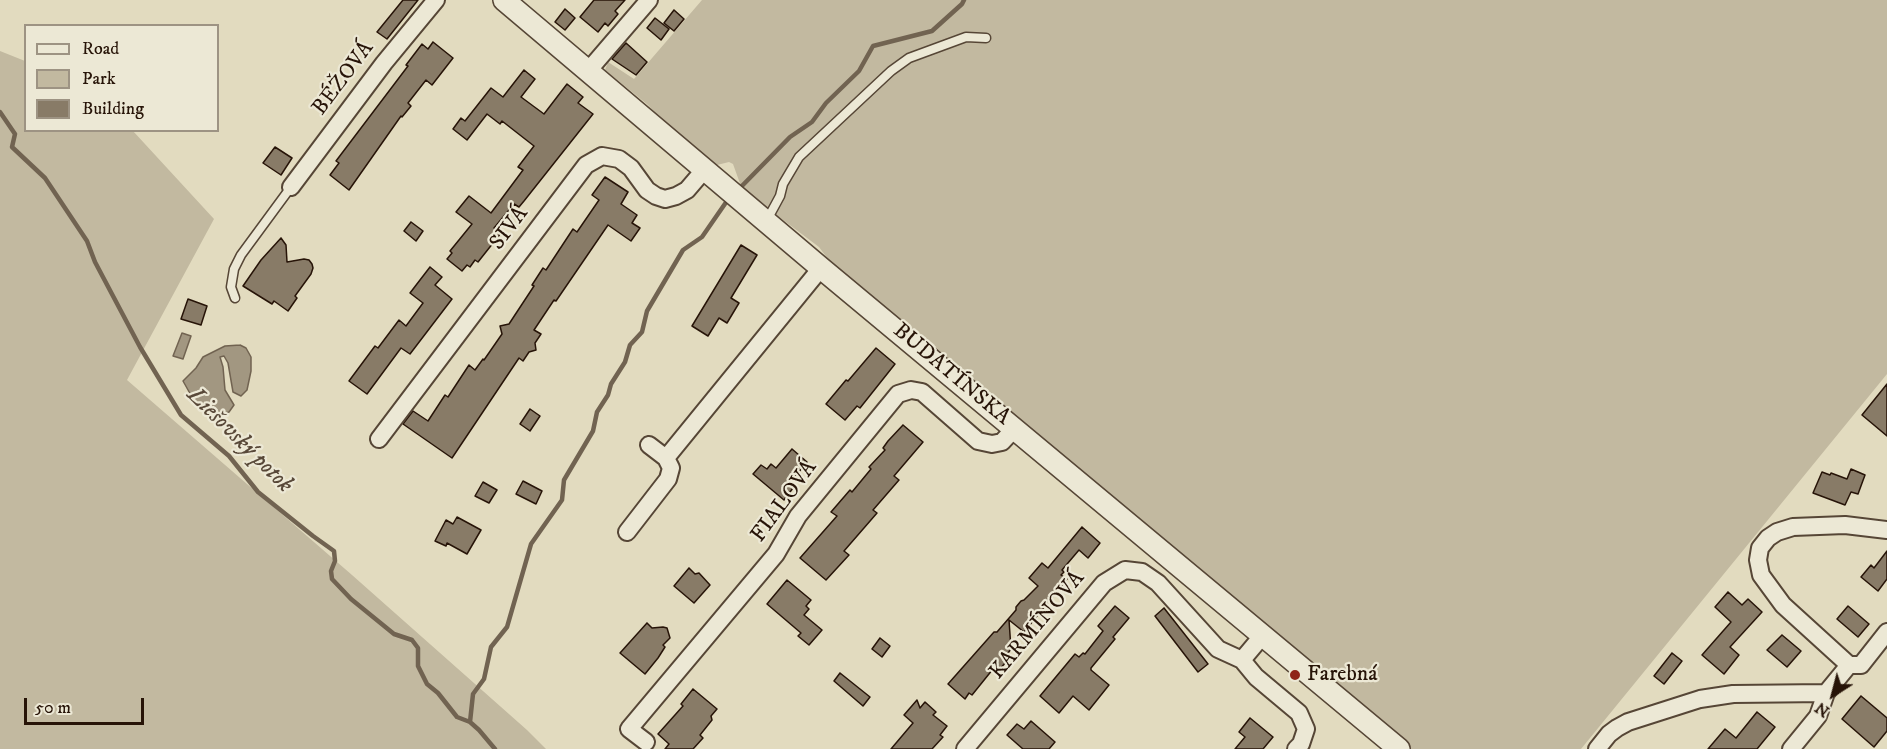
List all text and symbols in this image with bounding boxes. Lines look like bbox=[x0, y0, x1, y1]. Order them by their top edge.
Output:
legend bbox=[24, 24, 219, 132]
street label: BÉŽOVÁ bbox=[308, 37, 380, 121]
text: Road bbox=[82, 38, 119, 60]
text: Park bbox=[82, 68, 116, 90]
text: Building bbox=[82, 98, 144, 120]
street label: SIVÁ bbox=[485, 202, 535, 256]
street label: BUDATÍNSKA bbox=[887, 318, 1015, 432]
water label: Liešovský potok bbox=[180, 382, 298, 500]
street label: FIALOVÁ bbox=[746, 456, 824, 548]
street label: KARMÍNOVÁ bbox=[985, 566, 1091, 686]
place label: Farebná bbox=[1307, 662, 1378, 688]
north arrow bbox=[1803, 665, 1863, 725]
marker: Farebná bbox=[1288, 668, 1302, 682]
scale bar bbox=[27, 686, 147, 724]
text: 50 m bbox=[35, 697, 71, 719]
text: N bbox=[1811, 698, 1834, 722]

